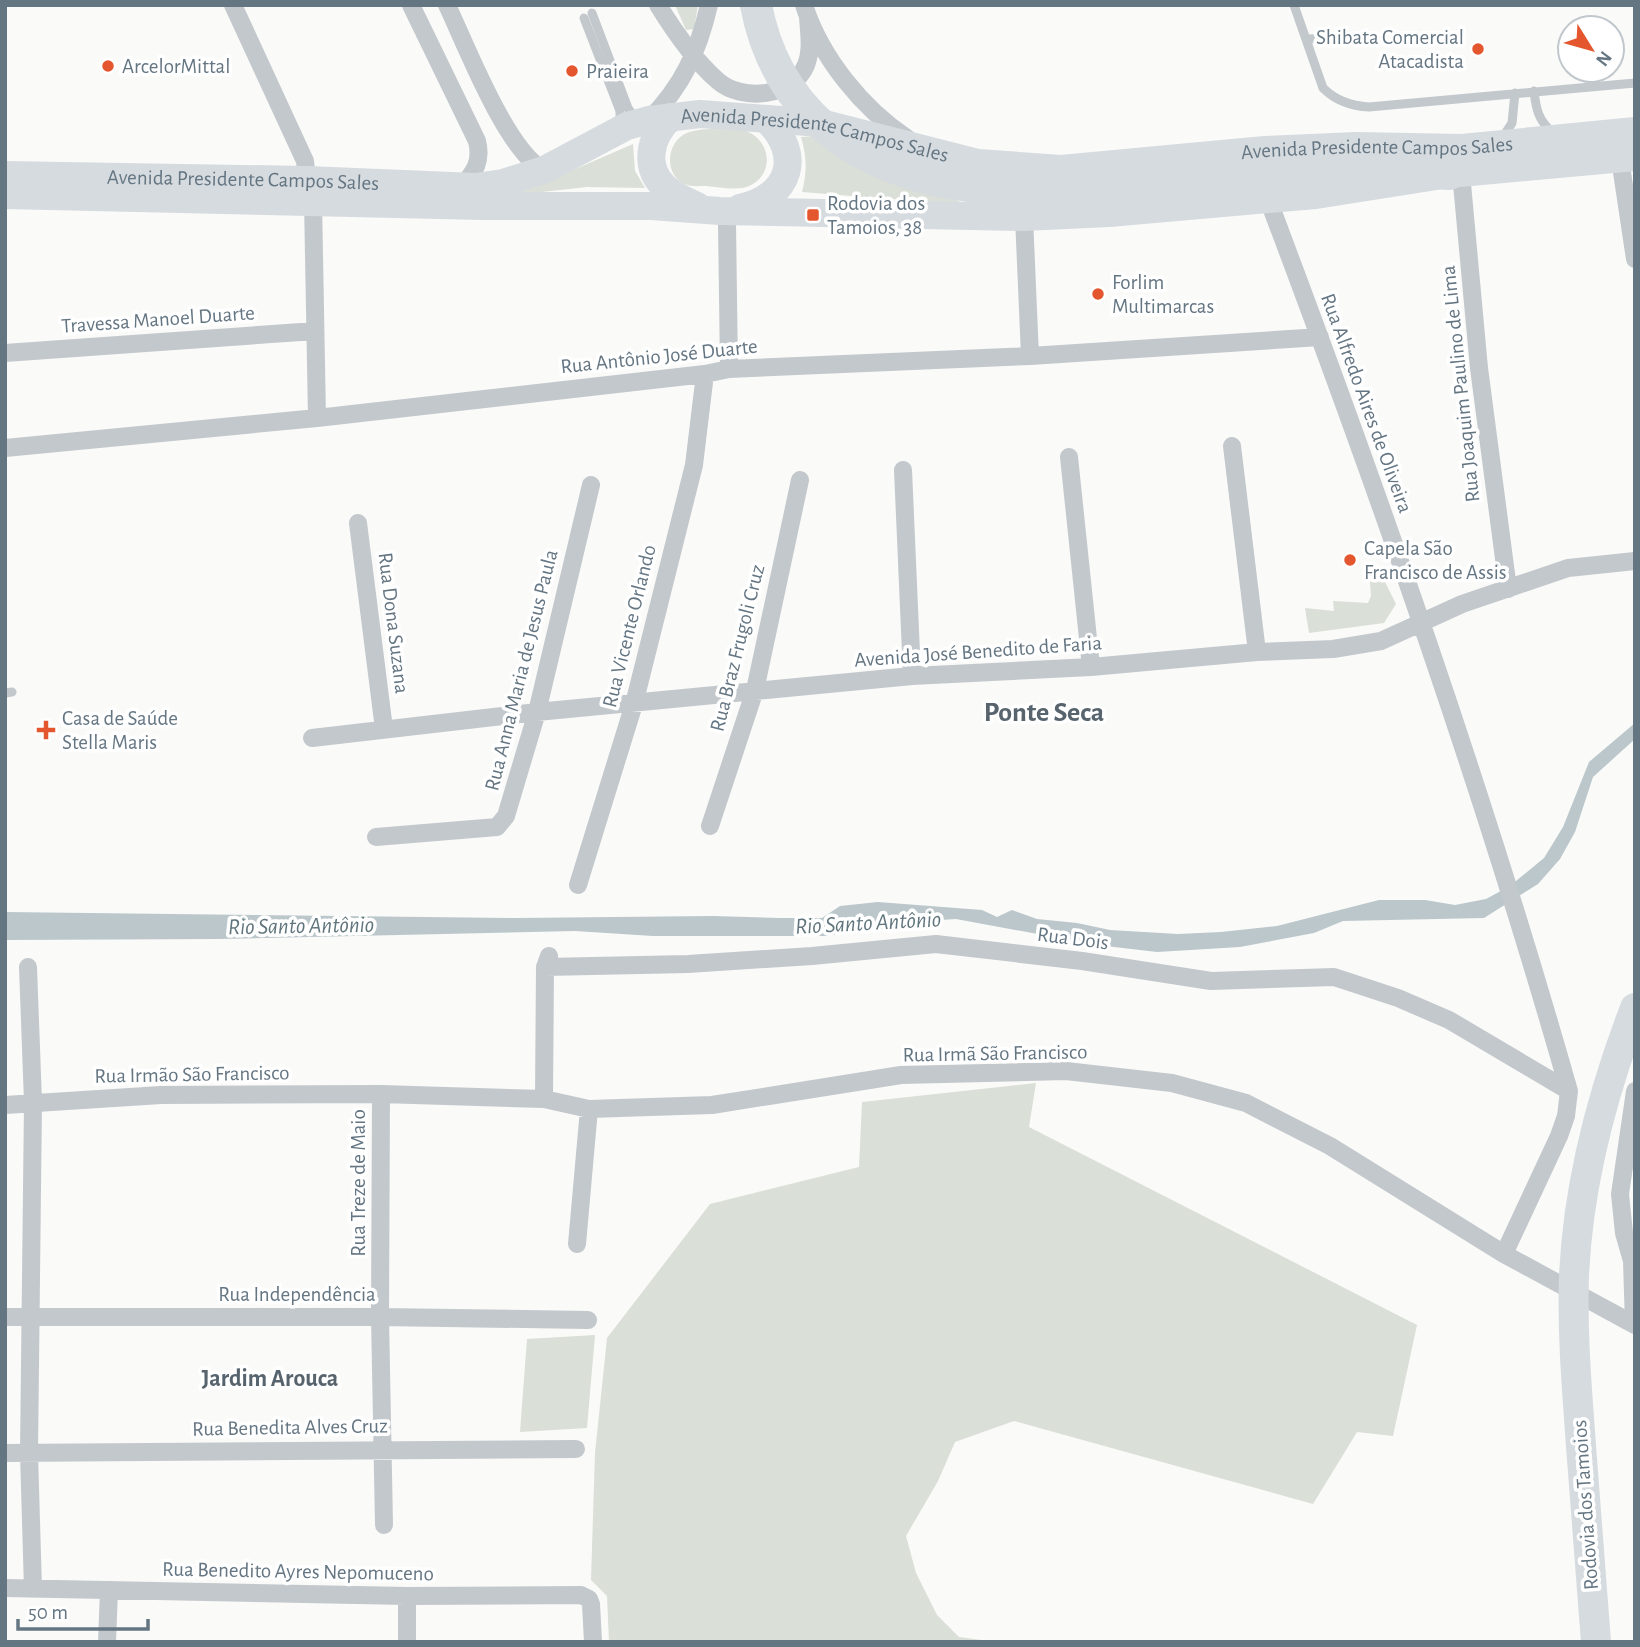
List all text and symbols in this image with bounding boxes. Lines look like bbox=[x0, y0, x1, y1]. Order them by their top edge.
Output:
north arrow bbox=[1556, 14, 1626, 84]
place label: Shibata Comercial Atacadista bbox=[1316, 27, 1464, 72]
marker: Shibata Comercial Atacadista bbox=[1470, 41, 1486, 57]
text: N bbox=[1592, 47, 1615, 69]
place label: ArcelorMittal bbox=[122, 56, 230, 77]
marker: ArcelorMittal bbox=[100, 58, 116, 74]
place label: Praieira bbox=[586, 61, 649, 82]
marker: Praieira bbox=[564, 63, 580, 79]
street label: Avenida Presidente Campos Sales bbox=[679, 104, 951, 166]
street label: Avenida Presidente Campos Sales bbox=[1240, 133, 1514, 163]
street label: Avenida Presidente Campos Sales bbox=[107, 167, 379, 194]
place label: Rodovia dos Tamoios, 38 bbox=[827, 193, 925, 238]
marker: Rodovia dos Tamoios, 38 bbox=[805, 207, 821, 223]
street label: Rua Joaquim Paulino de Lima bbox=[1438, 264, 1483, 503]
place label: Forlim Multimarcas bbox=[1112, 272, 1214, 317]
marker: Forlim Multimarcas bbox=[1090, 286, 1106, 302]
street label: Rua Alfredo Aires de Oliveira bbox=[1317, 291, 1416, 516]
street label: Travessa Manoel Duarte bbox=[61, 302, 255, 337]
street label: Rua Antônio José Duarte bbox=[559, 336, 759, 377]
place label: Capela São Francisco de Assis bbox=[1364, 538, 1507, 583]
street label: Rua Vicente Orlando bbox=[599, 543, 660, 710]
street label: Rua Anna Maria de Jesus Paula bbox=[481, 547, 562, 793]
street label: Rua Dona Suzana bbox=[374, 551, 413, 695]
marker: Capela São Francisco de Assis bbox=[1342, 552, 1358, 568]
street label: Rua Braz Frugoli Cruz bbox=[707, 562, 768, 734]
street label: Avenida José Benedito de Faria bbox=[853, 632, 1103, 671]
district label: Ponte Seca bbox=[984, 699, 1104, 727]
place label: Casa de Saúde Stella Maris bbox=[62, 708, 178, 753]
marker: Casa de Saúde Stella Maris bbox=[36, 720, 56, 740]
water label: Rio Santo Antônio bbox=[794, 908, 942, 939]
water label: Rio Santo Antônio bbox=[228, 914, 374, 939]
street label: Rua Dois bbox=[1036, 924, 1110, 953]
street label: Rua Irmã São Francisco bbox=[902, 1041, 1088, 1066]
street label: Rua Irmão São Francisco bbox=[94, 1062, 290, 1087]
street label: Rua Treze de Maio bbox=[348, 1109, 369, 1257]
street label: Rua Independência bbox=[218, 1284, 376, 1305]
district label: Jardim Arouca bbox=[202, 1367, 338, 1391]
street label: Rua Benedita Alves Cruz bbox=[192, 1415, 388, 1440]
street label: Rodovia dos Tamoios bbox=[1569, 1419, 1602, 1591]
street label: Rua Benedito Ayres Nepomuceno bbox=[162, 1559, 434, 1584]
scale bar bbox=[18, 1588, 147, 1632]
text: 50 m bbox=[28, 1602, 68, 1623]

